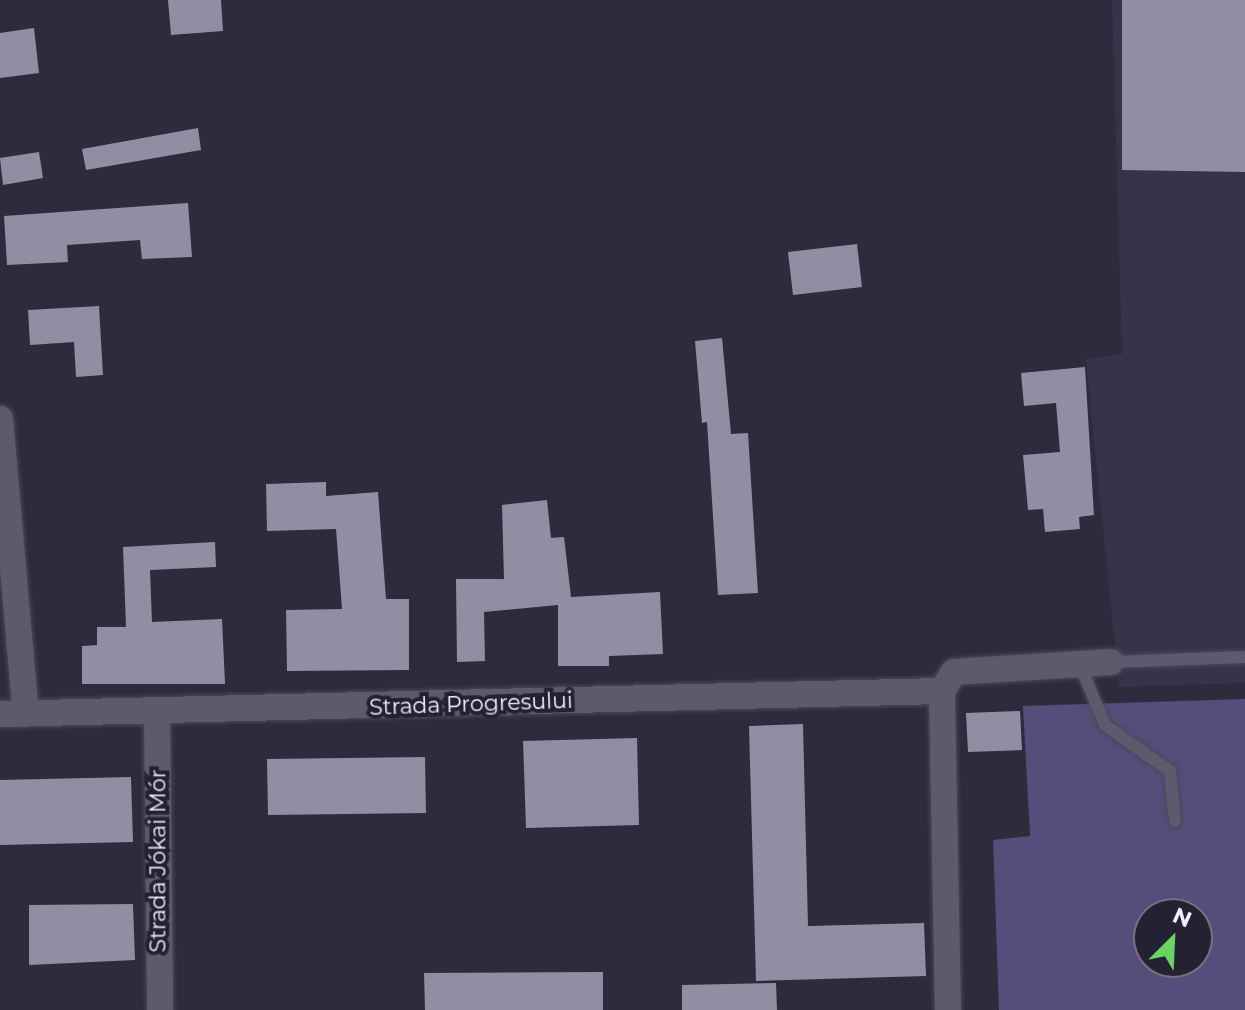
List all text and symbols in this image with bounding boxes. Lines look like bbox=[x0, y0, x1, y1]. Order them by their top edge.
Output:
street label: Strada Progresului bbox=[369, 687, 573, 721]
street label: Strada Jókai Mór bbox=[145, 769, 171, 953]
north arrow bbox=[1133, 898, 1213, 978]
text: N bbox=[1169, 901, 1196, 933]

